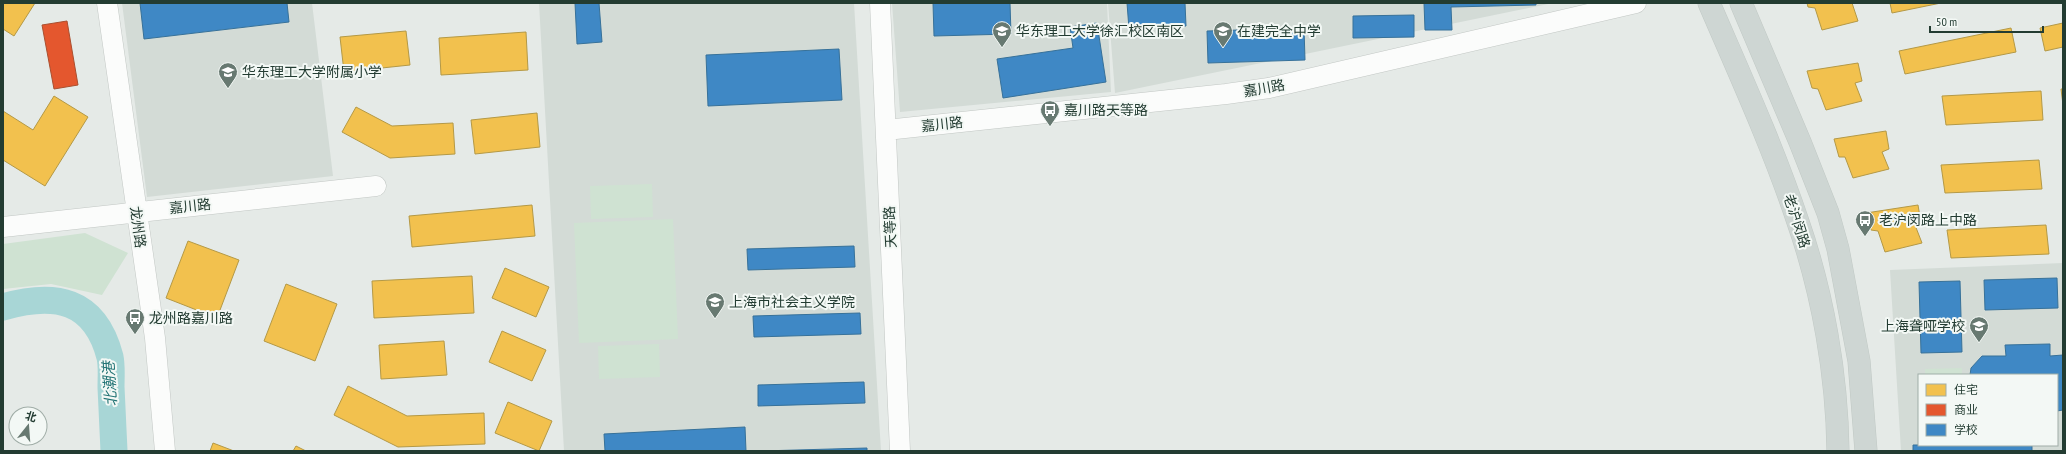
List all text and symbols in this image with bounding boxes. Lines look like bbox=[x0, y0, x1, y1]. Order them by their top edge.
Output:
scale bar bbox=[1930, 8, 2043, 34]
text: 50 m bbox=[1936, 14, 1957, 29]
school or university icon: 华东理工大学徐汇校区南区 bbox=[991, 20, 1013, 48]
school or university icon: 在建完全中学 bbox=[1212, 20, 1234, 48]
place label: 华东理工大学徐汇校区南区 bbox=[1016, 22, 1184, 40]
place label: 在建完全中学 bbox=[1237, 22, 1321, 40]
school or university icon: 华东理工大学附属小学 bbox=[217, 61, 239, 89]
place label: 华东理工大学附属小学 bbox=[242, 63, 382, 81]
street label: 嘉川路 bbox=[1242, 75, 1286, 101]
bus stop icon: 嘉川路天等路 bbox=[1039, 99, 1061, 127]
place label: 嘉川路天等路 bbox=[1064, 101, 1148, 119]
street label: 嘉川路 bbox=[920, 113, 964, 135]
street label: 老沪闵路 bbox=[1780, 192, 1814, 250]
street label: 嘉川路 bbox=[168, 195, 212, 217]
street label: 龙州路 bbox=[126, 205, 150, 249]
street label: 天等路 bbox=[880, 206, 900, 248]
bus stop icon: 老沪闵路上中路 bbox=[1854, 209, 1876, 237]
place label: 老沪闵路上中路 bbox=[1879, 211, 1977, 229]
school or university icon: 上海市社会主义学院 bbox=[704, 291, 726, 319]
place label: 上海市社会主义学院 bbox=[729, 293, 855, 311]
bus stop icon: 龙州路嘉川路 bbox=[124, 307, 146, 335]
place label: 龙州路嘉川路 bbox=[149, 309, 233, 327]
school or university icon: 上海聋哑学校 bbox=[1968, 315, 1990, 343]
place label: 上海聋哑学校 bbox=[1881, 317, 1965, 335]
water label: 北潮港 bbox=[98, 359, 121, 407]
legend bbox=[1918, 374, 2058, 446]
text: 住宅 bbox=[1954, 382, 1978, 397]
text: 商业 bbox=[1954, 402, 1978, 417]
north arrow bbox=[8, 406, 48, 446]
text: 北 bbox=[24, 408, 38, 425]
text: 学校 bbox=[1954, 422, 1978, 437]

